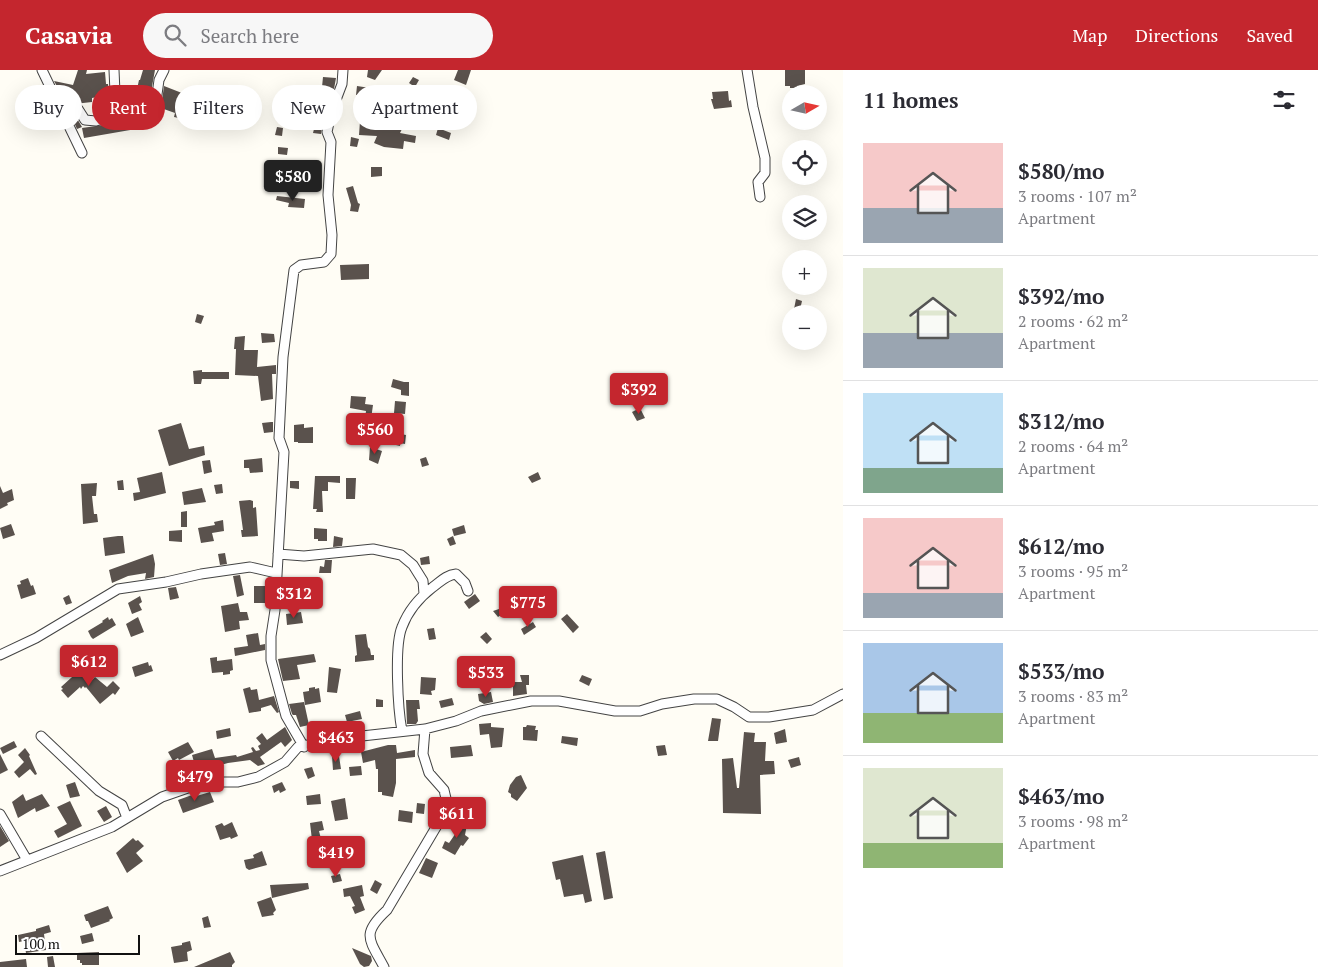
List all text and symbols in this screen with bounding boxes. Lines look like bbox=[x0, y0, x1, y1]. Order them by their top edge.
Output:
search box bbox=[143, 13, 493, 58]
text: Casavia bbox=[25, 19, 113, 51]
icon: search bbox=[161, 21, 189, 49]
text: Search here bbox=[201, 23, 299, 48]
text: Map bbox=[1072, 23, 1107, 47]
text: Directions bbox=[1135, 23, 1218, 47]
text: Saved bbox=[1246, 23, 1293, 47]
chip: Buy bbox=[15, 85, 82, 130]
chip: Rent bbox=[92, 85, 165, 130]
chip: Filters bbox=[175, 85, 262, 130]
chip: New bbox=[272, 85, 343, 130]
chip: Apartment bbox=[353, 85, 477, 130]
north arrow bbox=[782, 85, 828, 130]
map controls bbox=[782, 85, 827, 350]
text: 11 homes bbox=[863, 86, 959, 114]
icon: filters bbox=[1270, 86, 1298, 114]
button: locate bbox=[782, 140, 827, 185]
text: $580/mo bbox=[1018, 157, 1105, 185]
pin: $580 bbox=[263, 160, 323, 202]
icon: home bbox=[903, 163, 963, 223]
text: $580 bbox=[275, 165, 311, 187]
text: 3 rooms · 107 m² bbox=[1018, 185, 1137, 207]
button: layers bbox=[782, 195, 827, 240]
text: Apartment bbox=[1018, 207, 1095, 229]
button: + bbox=[782, 250, 827, 295]
text: $392/mo bbox=[1018, 282, 1105, 310]
icon: home bbox=[903, 288, 963, 348]
button: − bbox=[782, 305, 827, 350]
text: 2 rooms · 62 m² bbox=[1018, 310, 1128, 332]
text: Apartment bbox=[1018, 332, 1095, 354]
pin: $392 bbox=[609, 372, 669, 415]
text: $392 bbox=[621, 378, 657, 400]
text: $312/mo bbox=[1018, 407, 1105, 435]
pin: $560 bbox=[345, 412, 405, 455]
icon: home bbox=[903, 413, 963, 473]
text: $560 bbox=[357, 418, 393, 440]
text: 2 rooms · 64 m² bbox=[1018, 435, 1128, 457]
text: Apartment bbox=[1018, 457, 1095, 479]
text: $612/mo bbox=[1018, 532, 1105, 560]
icon: home bbox=[903, 538, 963, 598]
text: 3 rooms · 95 m² bbox=[1018, 560, 1128, 582]
pin: $312 bbox=[264, 576, 324, 619]
text: $312 bbox=[276, 582, 312, 604]
text: Apartment bbox=[1018, 582, 1095, 604]
pin: $775 bbox=[498, 586, 558, 628]
text: $775 bbox=[510, 591, 546, 613]
pin: $612 bbox=[59, 644, 119, 687]
text: $612 bbox=[71, 650, 107, 672]
pin: $533 bbox=[456, 656, 516, 698]
text: $533/mo bbox=[1018, 657, 1105, 685]
text: $533 bbox=[468, 661, 504, 683]
icon: home bbox=[903, 663, 963, 723]
text: 3 rooms · 83 m² bbox=[1018, 685, 1128, 707]
text: Apartment bbox=[1018, 707, 1095, 729]
pin: $463 bbox=[306, 720, 366, 763]
text: $463 bbox=[318, 726, 354, 748]
pin: $479 bbox=[165, 760, 225, 802]
text: $479 bbox=[177, 765, 213, 787]
text: $463/mo bbox=[1018, 782, 1105, 810]
icon: home bbox=[903, 788, 963, 848]
pin: $611 bbox=[427, 796, 487, 839]
text: $611 bbox=[439, 802, 475, 824]
text: 3 rooms · 98 m² bbox=[1018, 810, 1128, 832]
text: Apartment bbox=[1018, 832, 1095, 854]
pin: $419 bbox=[306, 836, 366, 878]
text: $419 bbox=[318, 841, 354, 863]
scale bar bbox=[15, 932, 140, 955]
text: 100 m bbox=[22, 934, 60, 953]

